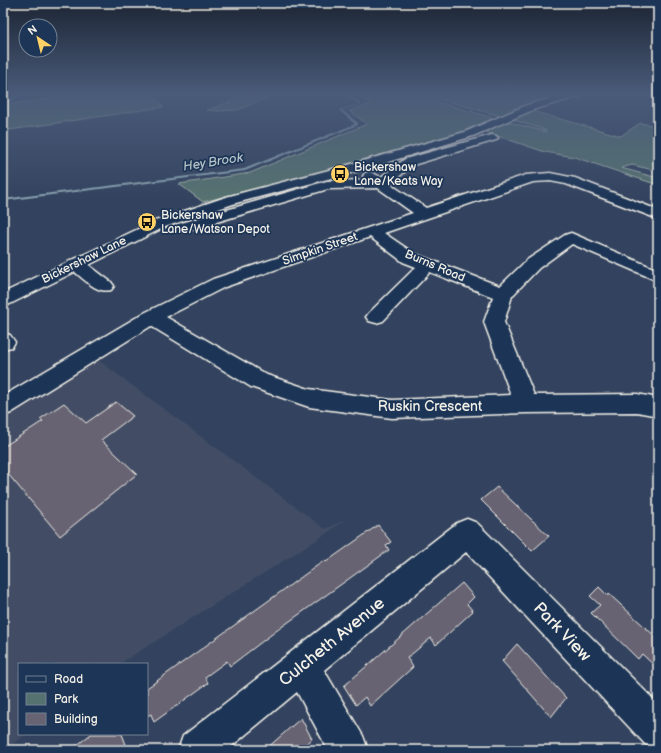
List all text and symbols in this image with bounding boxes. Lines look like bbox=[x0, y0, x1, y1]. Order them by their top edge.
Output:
north arrow bbox=[18, 18, 58, 58]
text: N bbox=[25, 23, 40, 38]
water label: Hey Brook bbox=[182, 149, 245, 175]
place label: Bickershaw Lane/Keats Way bbox=[354, 160, 443, 189]
bus stop icon: Bickershaw Lane/Keats Way bbox=[329, 163, 351, 185]
place label: Bickershaw Lane/Watson Depot bbox=[161, 208, 270, 237]
bus stop icon: Bickershaw Lane/Watson Depot bbox=[136, 211, 158, 233]
street label: Simpkin Street bbox=[281, 229, 360, 269]
street label: Bickershaw Lane bbox=[39, 233, 129, 287]
street label: Burns Road bbox=[403, 247, 468, 285]
street label: Ruskin Crescent bbox=[378, 398, 483, 415]
street label: Culcheth Avenue bbox=[275, 593, 389, 691]
street label: Park View bbox=[529, 598, 595, 666]
legend bbox=[18, 663, 148, 735]
text: Road bbox=[54, 672, 83, 687]
text: Park bbox=[54, 692, 78, 707]
text: Building bbox=[54, 712, 98, 727]

